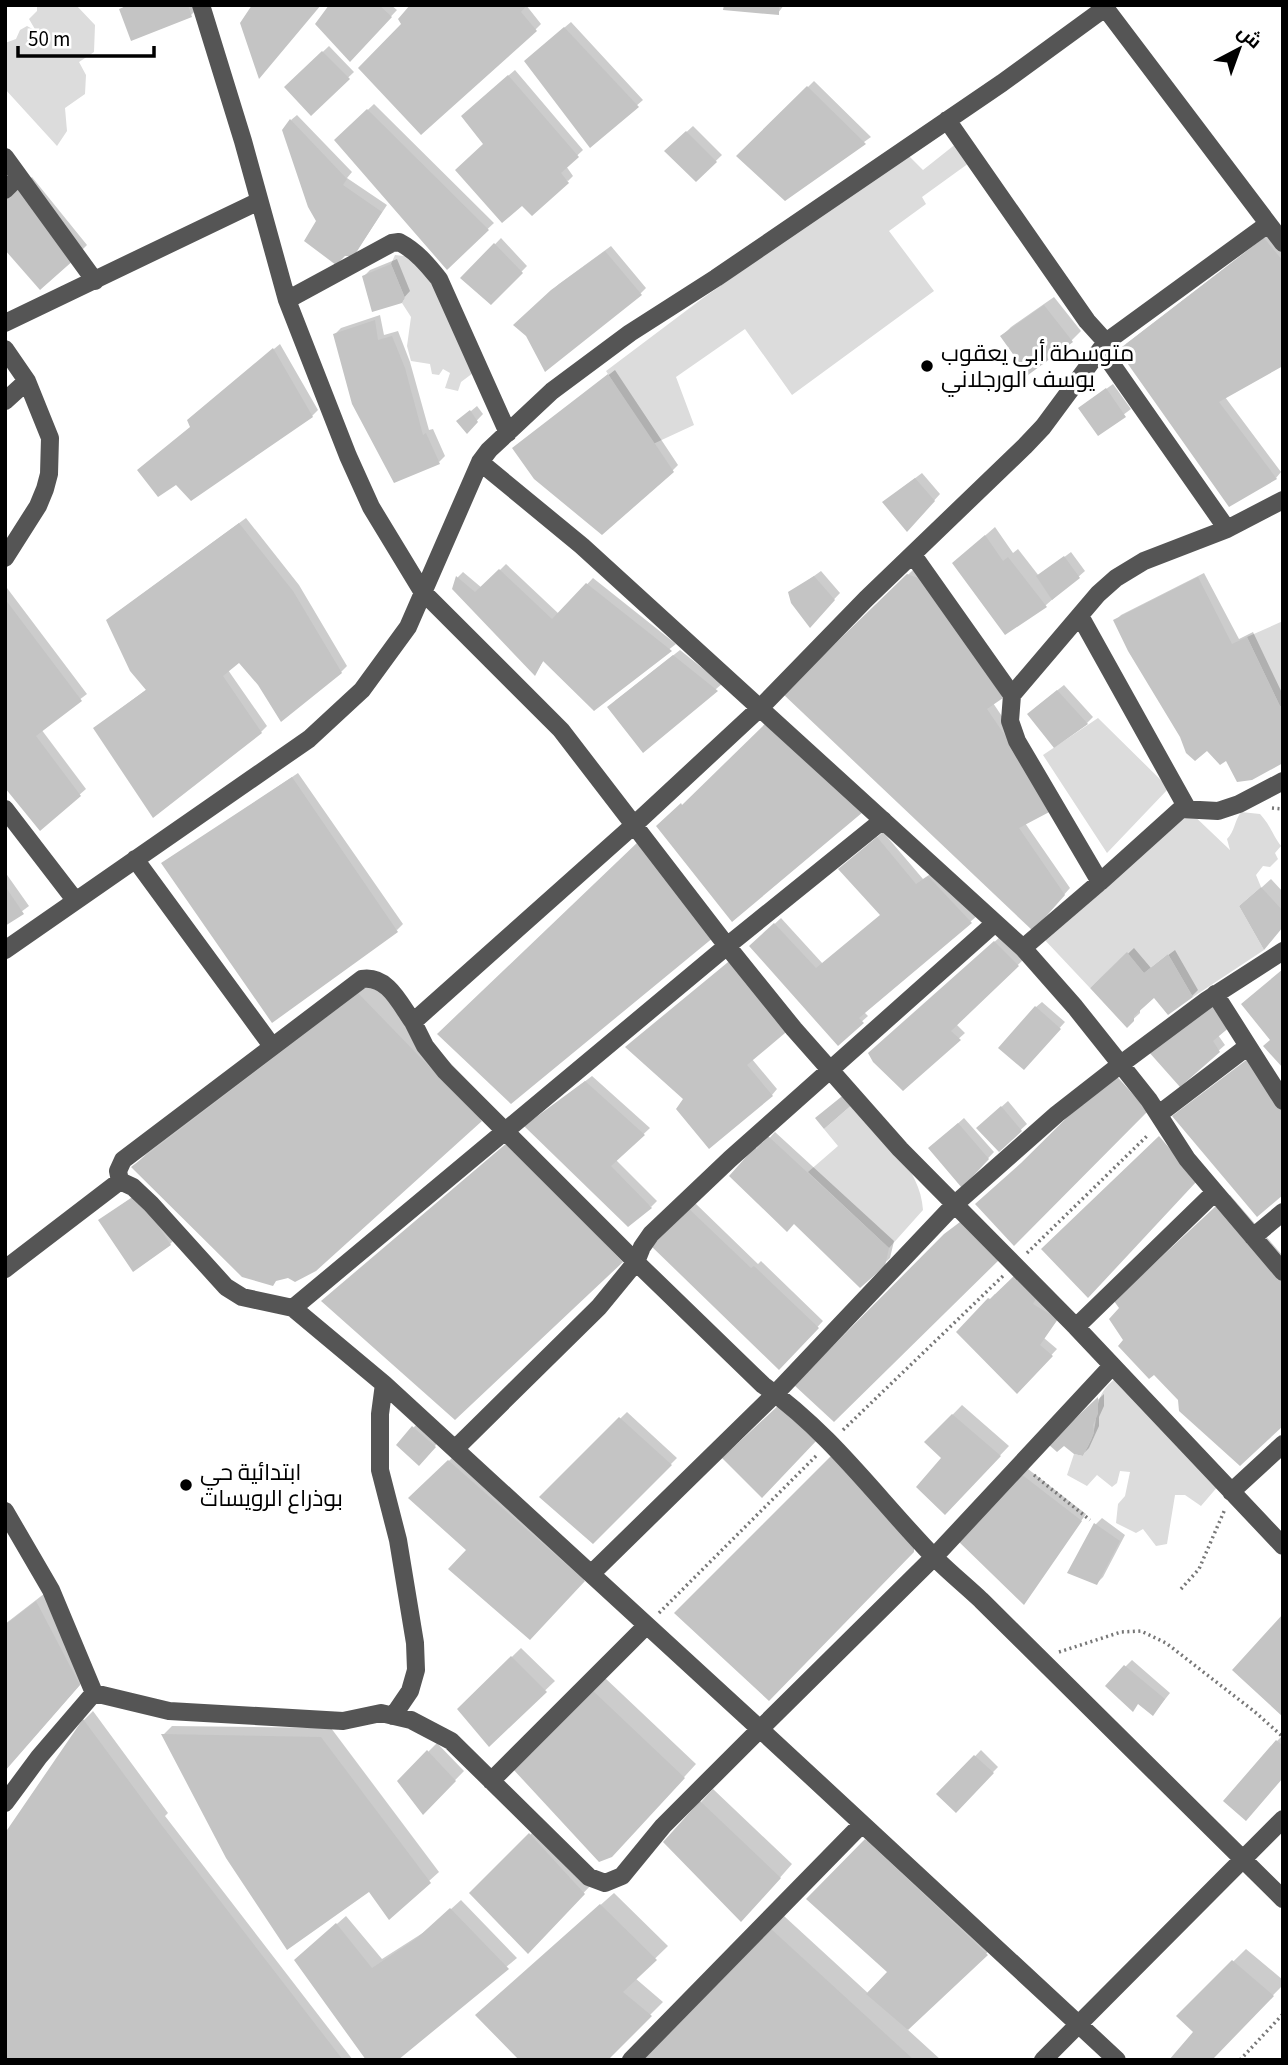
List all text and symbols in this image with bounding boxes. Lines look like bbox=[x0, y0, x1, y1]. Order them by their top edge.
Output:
scale bar bbox=[18, 14, 154, 58]
north arrow bbox=[1204, 14, 1274, 84]
text: ش bbox=[1231, 19, 1267, 55]
text: 50 m bbox=[28, 24, 70, 54]
place label: متوسطة أبي يعقوب يوسف الورجلاني bbox=[941, 337, 1134, 397]
marker: متوسطة أبي يعقوب يوسف الورجلاني bbox=[919, 358, 935, 374]
place label: ابتدائية حي بوذراع الرويسات bbox=[200, 1456, 343, 1515]
marker: ابتدائية حي بوذراع الرويسات bbox=[178, 1477, 194, 1493]

